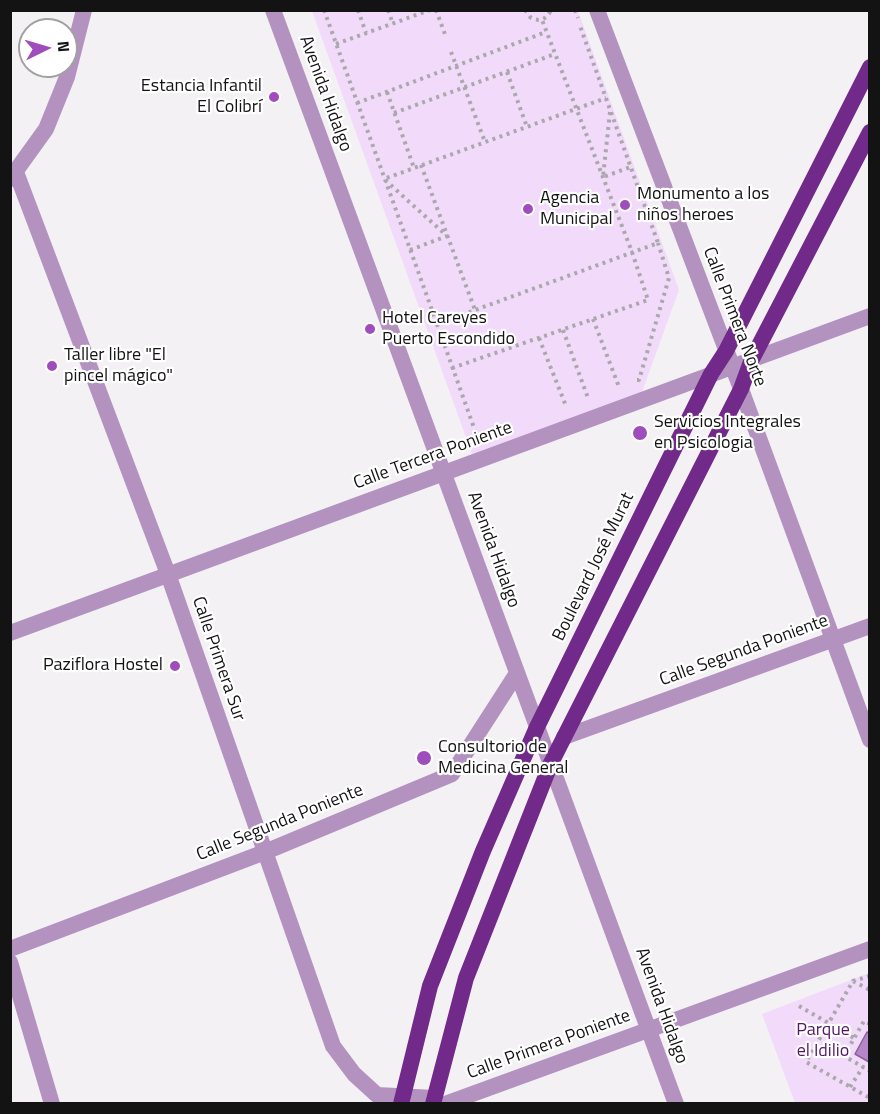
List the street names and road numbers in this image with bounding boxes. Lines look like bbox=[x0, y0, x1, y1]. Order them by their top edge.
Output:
street label: Avenida Hidalgo bbox=[294, 33, 356, 155]
street label: Calle Primera Norte bbox=[697, 244, 771, 390]
street label: Calle Tercera Poniente bbox=[351, 417, 515, 495]
street label: Avenida Hidalgo bbox=[462, 489, 524, 611]
street label: Boulevard José Murat bbox=[549, 489, 639, 645]
street label: Calle Primera Sur bbox=[187, 594, 249, 724]
street label: Calle Segunda Poniente bbox=[657, 610, 831, 692]
street label: Calle Segunda Poniente bbox=[194, 780, 366, 866]
street label: Avenida Hidalgo bbox=[630, 945, 692, 1067]
street label: Calle Primera Poniente bbox=[464, 1005, 634, 1085]

